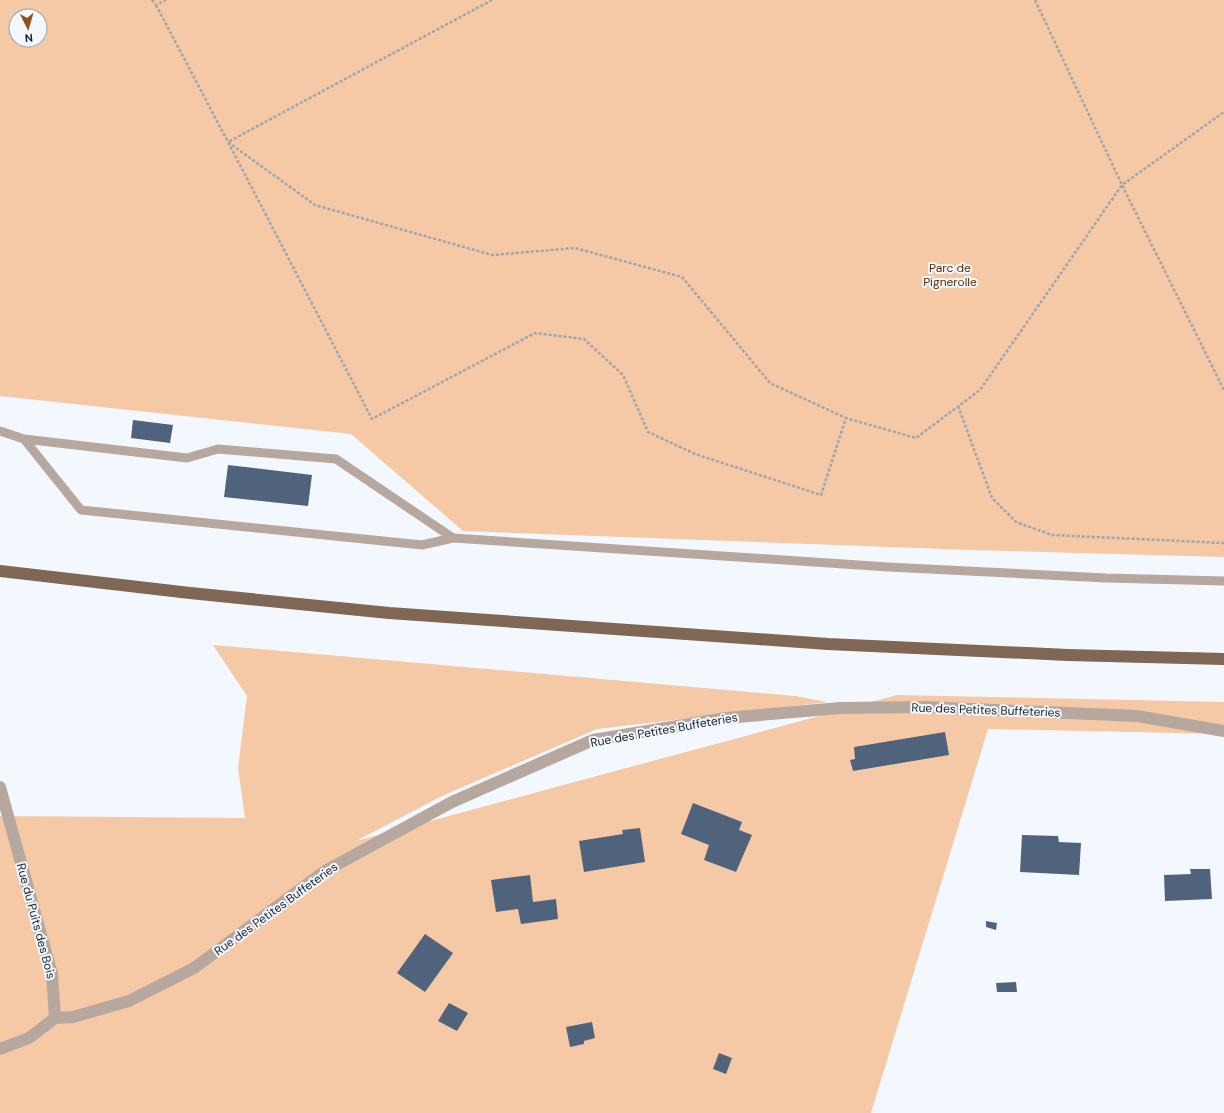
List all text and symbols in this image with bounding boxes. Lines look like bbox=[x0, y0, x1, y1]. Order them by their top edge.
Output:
north arrow bbox=[8, 8, 48, 48]
text: N bbox=[24, 31, 33, 45]
park label: Parc de Pignerolle bbox=[923, 260, 977, 290]
street label: Rue des Petites Buffeteries bbox=[911, 699, 1061, 721]
street label: Rue des Petites Buffeteries bbox=[589, 709, 739, 751]
street label: Rue des Petites Buffeteries bbox=[211, 859, 341, 959]
street label: Rue du Puits des Bois bbox=[13, 861, 59, 981]

